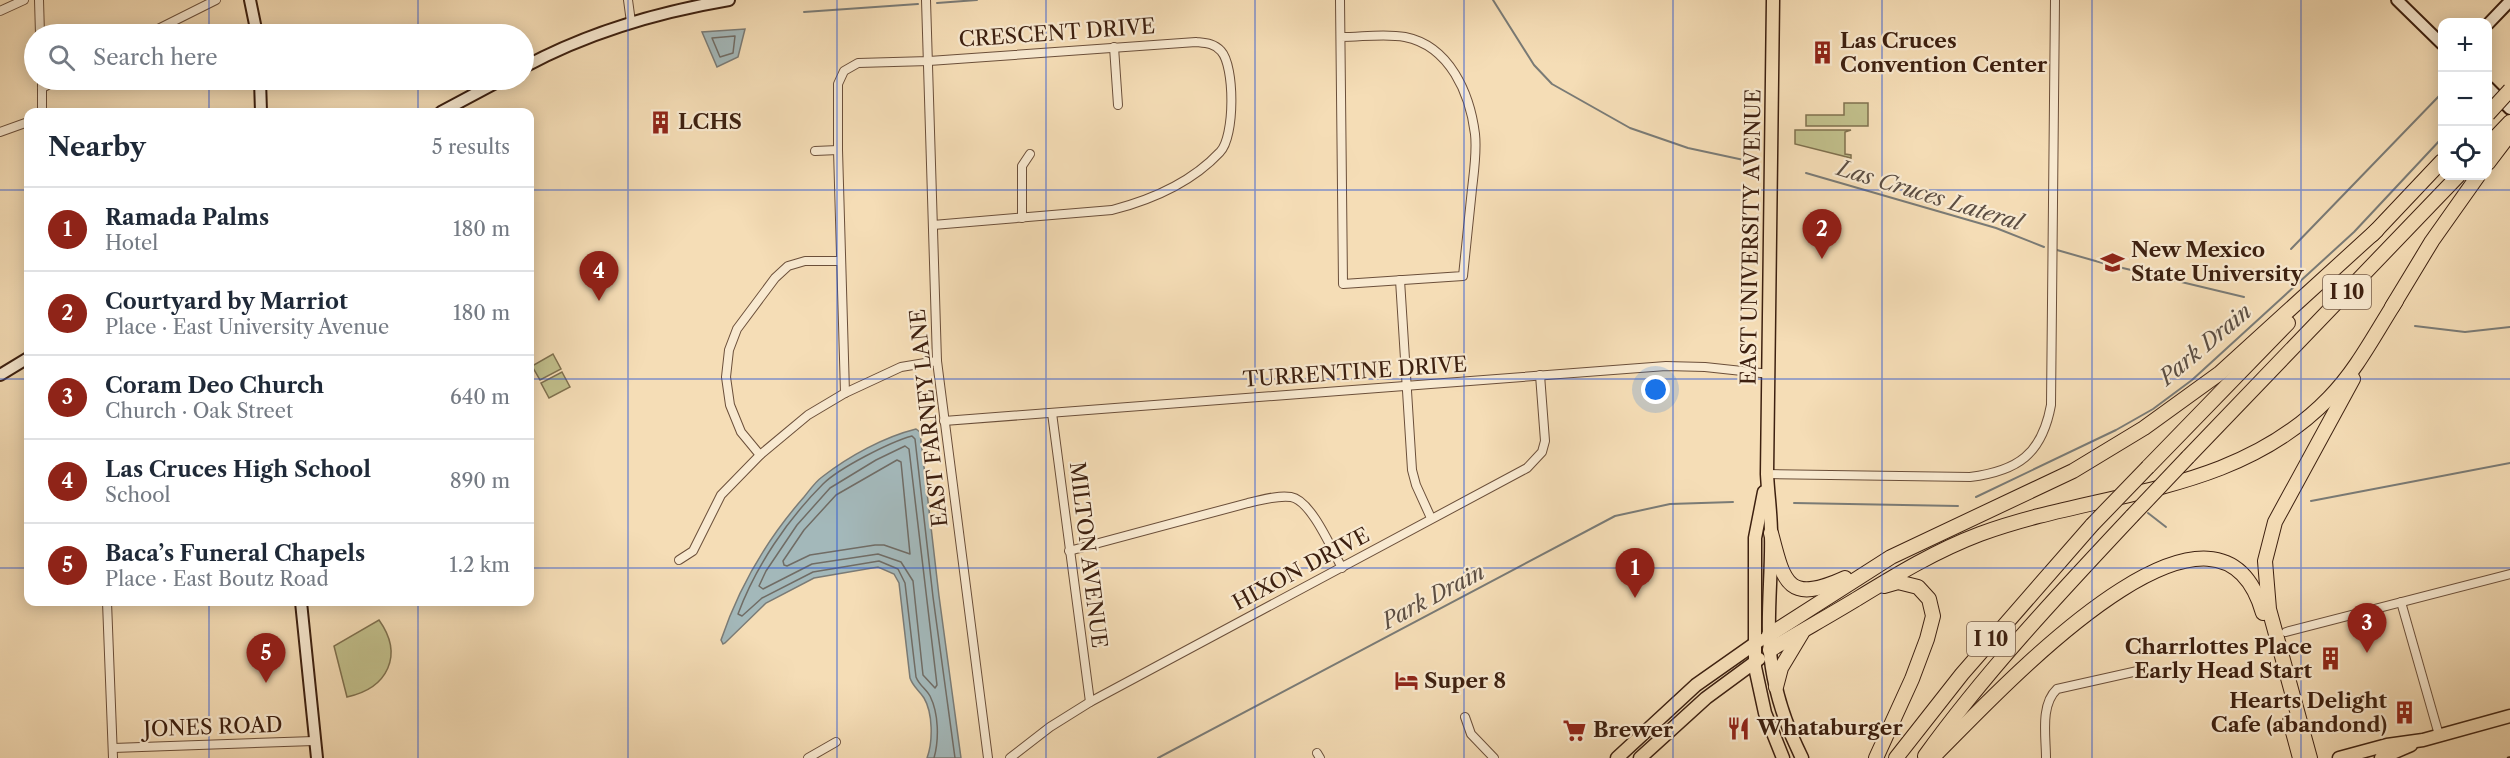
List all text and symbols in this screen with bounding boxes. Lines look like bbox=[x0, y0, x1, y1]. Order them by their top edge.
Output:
street label: CRESCENT DRIVE bbox=[958, 13, 1156, 52]
map controls bbox=[2438, 18, 2492, 180]
button: + bbox=[2438, 18, 2492, 72]
search box bbox=[24, 24, 534, 90]
place label: Las Cruces Convention Center bbox=[1840, 28, 2048, 77]
building icon: Las Cruces Convention Center bbox=[1809, 40, 1835, 66]
icon: search bbox=[45, 41, 78, 74]
text: Search here bbox=[93, 44, 218, 71]
button: − bbox=[2438, 72, 2492, 126]
street label: EAST UNIVERSITY AVENUE bbox=[1735, 89, 1766, 385]
building icon: LCHS bbox=[647, 109, 673, 135]
place label: LCHS bbox=[678, 109, 742, 134]
button: locate bbox=[2438, 126, 2492, 180]
text: Nearby bbox=[48, 131, 146, 163]
text: 5 results bbox=[432, 135, 510, 159]
water label: Las Cruces Lateral bbox=[1832, 154, 2028, 237]
text: Ramada Palms bbox=[105, 204, 269, 231]
pin: 2 bbox=[1802, 210, 1842, 259]
text: 1 bbox=[63, 217, 72, 241]
text: 180 m bbox=[453, 217, 510, 241]
text: Hotel bbox=[105, 231, 158, 255]
place label: New Mexico State University bbox=[2131, 237, 2304, 286]
school or university icon: New Mexico State University bbox=[2100, 249, 2126, 275]
pin: 4 bbox=[580, 252, 618, 301]
road number: I 10 bbox=[2323, 275, 2371, 309]
text: Courtyard by Marriot bbox=[105, 288, 348, 315]
water label: Park Drain bbox=[2152, 298, 2257, 392]
text: 2 bbox=[62, 301, 73, 325]
text: 180 m bbox=[453, 301, 510, 325]
street label: EAST FARNEY LANE bbox=[905, 308, 952, 528]
text: Place · East University Avenue bbox=[105, 315, 389, 339]
street label: TURRENTINE DRIVE bbox=[1242, 351, 1468, 392]
text: Coram Deo Church bbox=[105, 372, 324, 399]
your location bbox=[1641, 375, 1670, 404]
text: 3 bbox=[62, 385, 73, 409]
text: 640 m bbox=[450, 385, 510, 409]
text: Church · Oak Street bbox=[105, 399, 293, 423]
text: Las Cruces High School bbox=[105, 456, 371, 483]
street label: MILTON AVENUE bbox=[1065, 460, 1112, 649]
text: 4 bbox=[62, 469, 73, 493]
text: 890 m bbox=[450, 469, 510, 493]
text: School bbox=[105, 483, 170, 507]
street label: HIXON DRIVE bbox=[1228, 522, 1374, 615]
text: Baca’s Funeral Chapels bbox=[105, 540, 365, 567]
pin: 1 bbox=[1616, 548, 1654, 598]
text: 5 bbox=[62, 553, 73, 577]
text: 1.2 km bbox=[449, 553, 510, 577]
water label: Park Drain bbox=[1375, 558, 1489, 636]
text: Place · East Boutz Road bbox=[105, 567, 329, 591]
pin: 3 bbox=[2348, 604, 2386, 653]
road number: I 10 bbox=[1967, 622, 2015, 656]
pin: 5 bbox=[246, 634, 286, 683]
place label: Charrlottes Place Early Head Start bbox=[2125, 634, 2313, 683]
building icon: Charrlottes Place Early Head Start bbox=[2317, 646, 2343, 672]
hotel icon: Super 8 bbox=[1393, 668, 1419, 694]
place label: Super 8 bbox=[1424, 668, 1506, 693]
place label: Hearts Delight Cafe (abandond) bbox=[2211, 688, 2388, 737]
building icon: Hearts Delight Cafe (abandond) bbox=[2392, 700, 2418, 726]
street label: JONES ROAD bbox=[140, 712, 283, 742]
restaurant icon: Whataburger bbox=[1726, 715, 1752, 741]
place label: Whataburger bbox=[1756, 715, 1903, 740]
supermarket icon: Brewer bbox=[1562, 717, 1588, 743]
place label: Brewer bbox=[1593, 717, 1674, 742]

